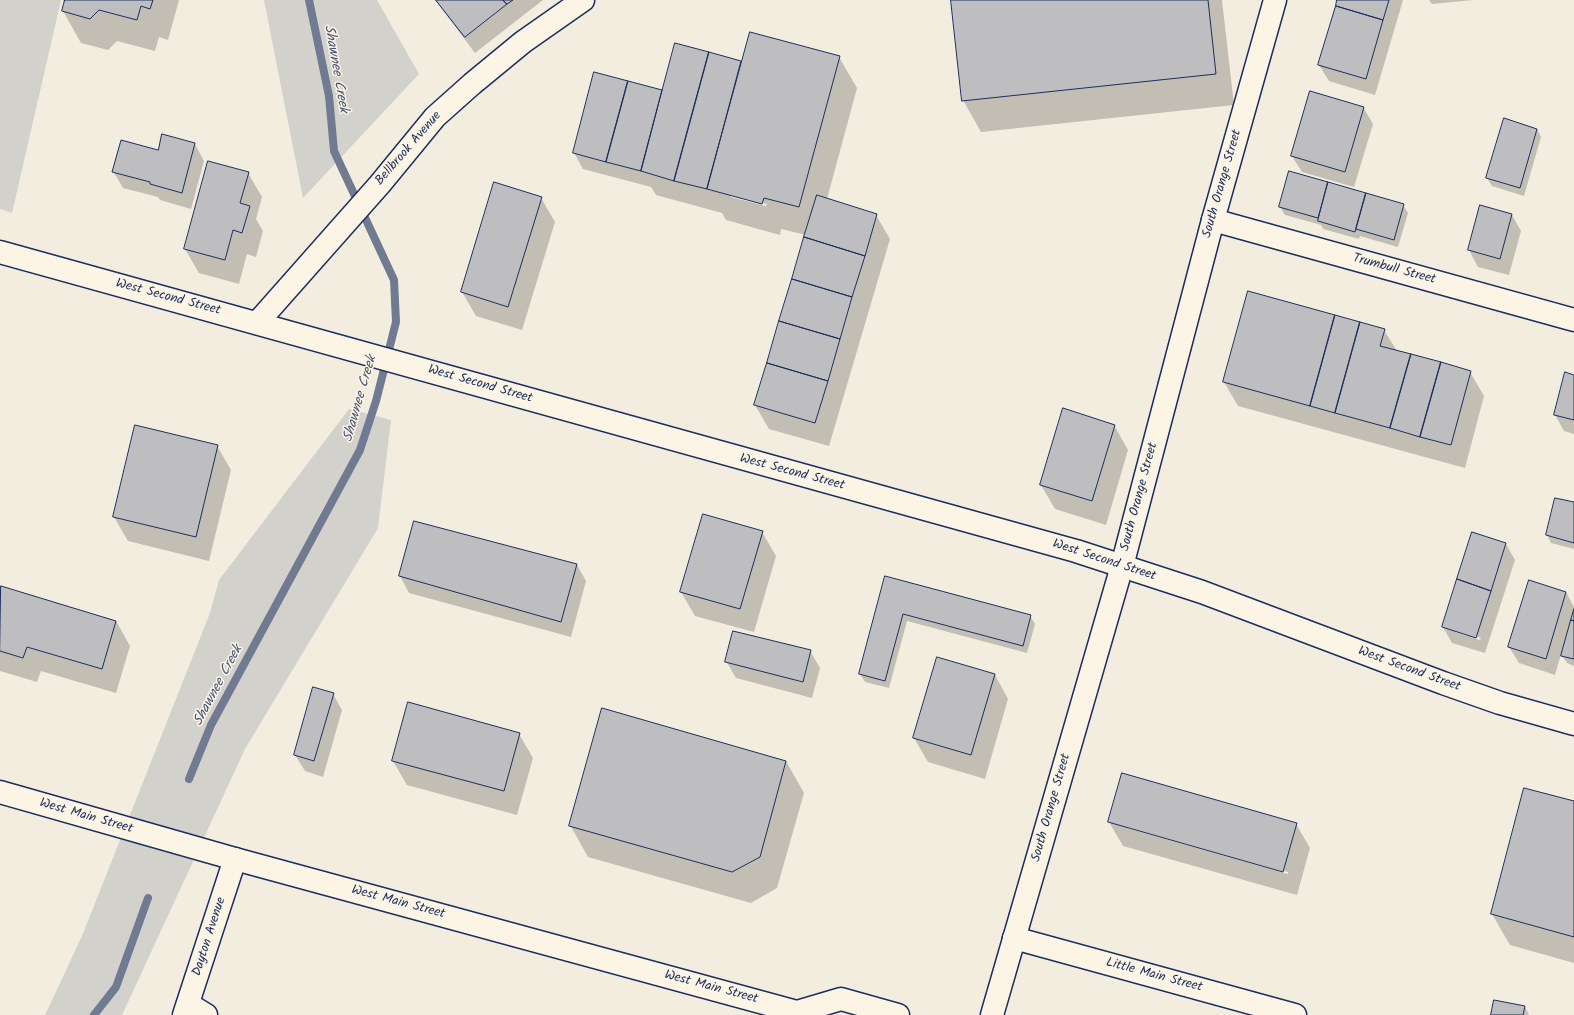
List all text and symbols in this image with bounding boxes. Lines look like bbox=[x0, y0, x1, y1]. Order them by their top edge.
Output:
water label: Shawnee Creek bbox=[319, 24, 351, 114]
street label: Bellbrook Avenue bbox=[373, 109, 445, 189]
street label: South Orange Street bbox=[1200, 128, 1246, 240]
street label: Trumbull Street bbox=[1351, 251, 1437, 289]
street label: West Second Street bbox=[114, 277, 222, 319]
water label: Shawnee Creek bbox=[341, 354, 381, 444]
street label: West Second Street bbox=[426, 363, 534, 407]
street label: South Orange Street bbox=[1118, 441, 1162, 553]
street label: West Second Street bbox=[738, 452, 846, 494]
street label: West Second Street bbox=[1050, 537, 1158, 585]
water label: Shawnee Creek bbox=[191, 643, 247, 729]
street label: West Second Street bbox=[1356, 644, 1462, 696]
street label: South Orange Street bbox=[1029, 752, 1075, 864]
street label: West Main Street bbox=[38, 796, 134, 838]
street label: West Main Street bbox=[349, 883, 447, 923]
street label: Dayton Avenue bbox=[190, 896, 230, 978]
street label: Little Main Street bbox=[1104, 956, 1204, 996]
street label: West Main Street bbox=[662, 968, 760, 1008]

